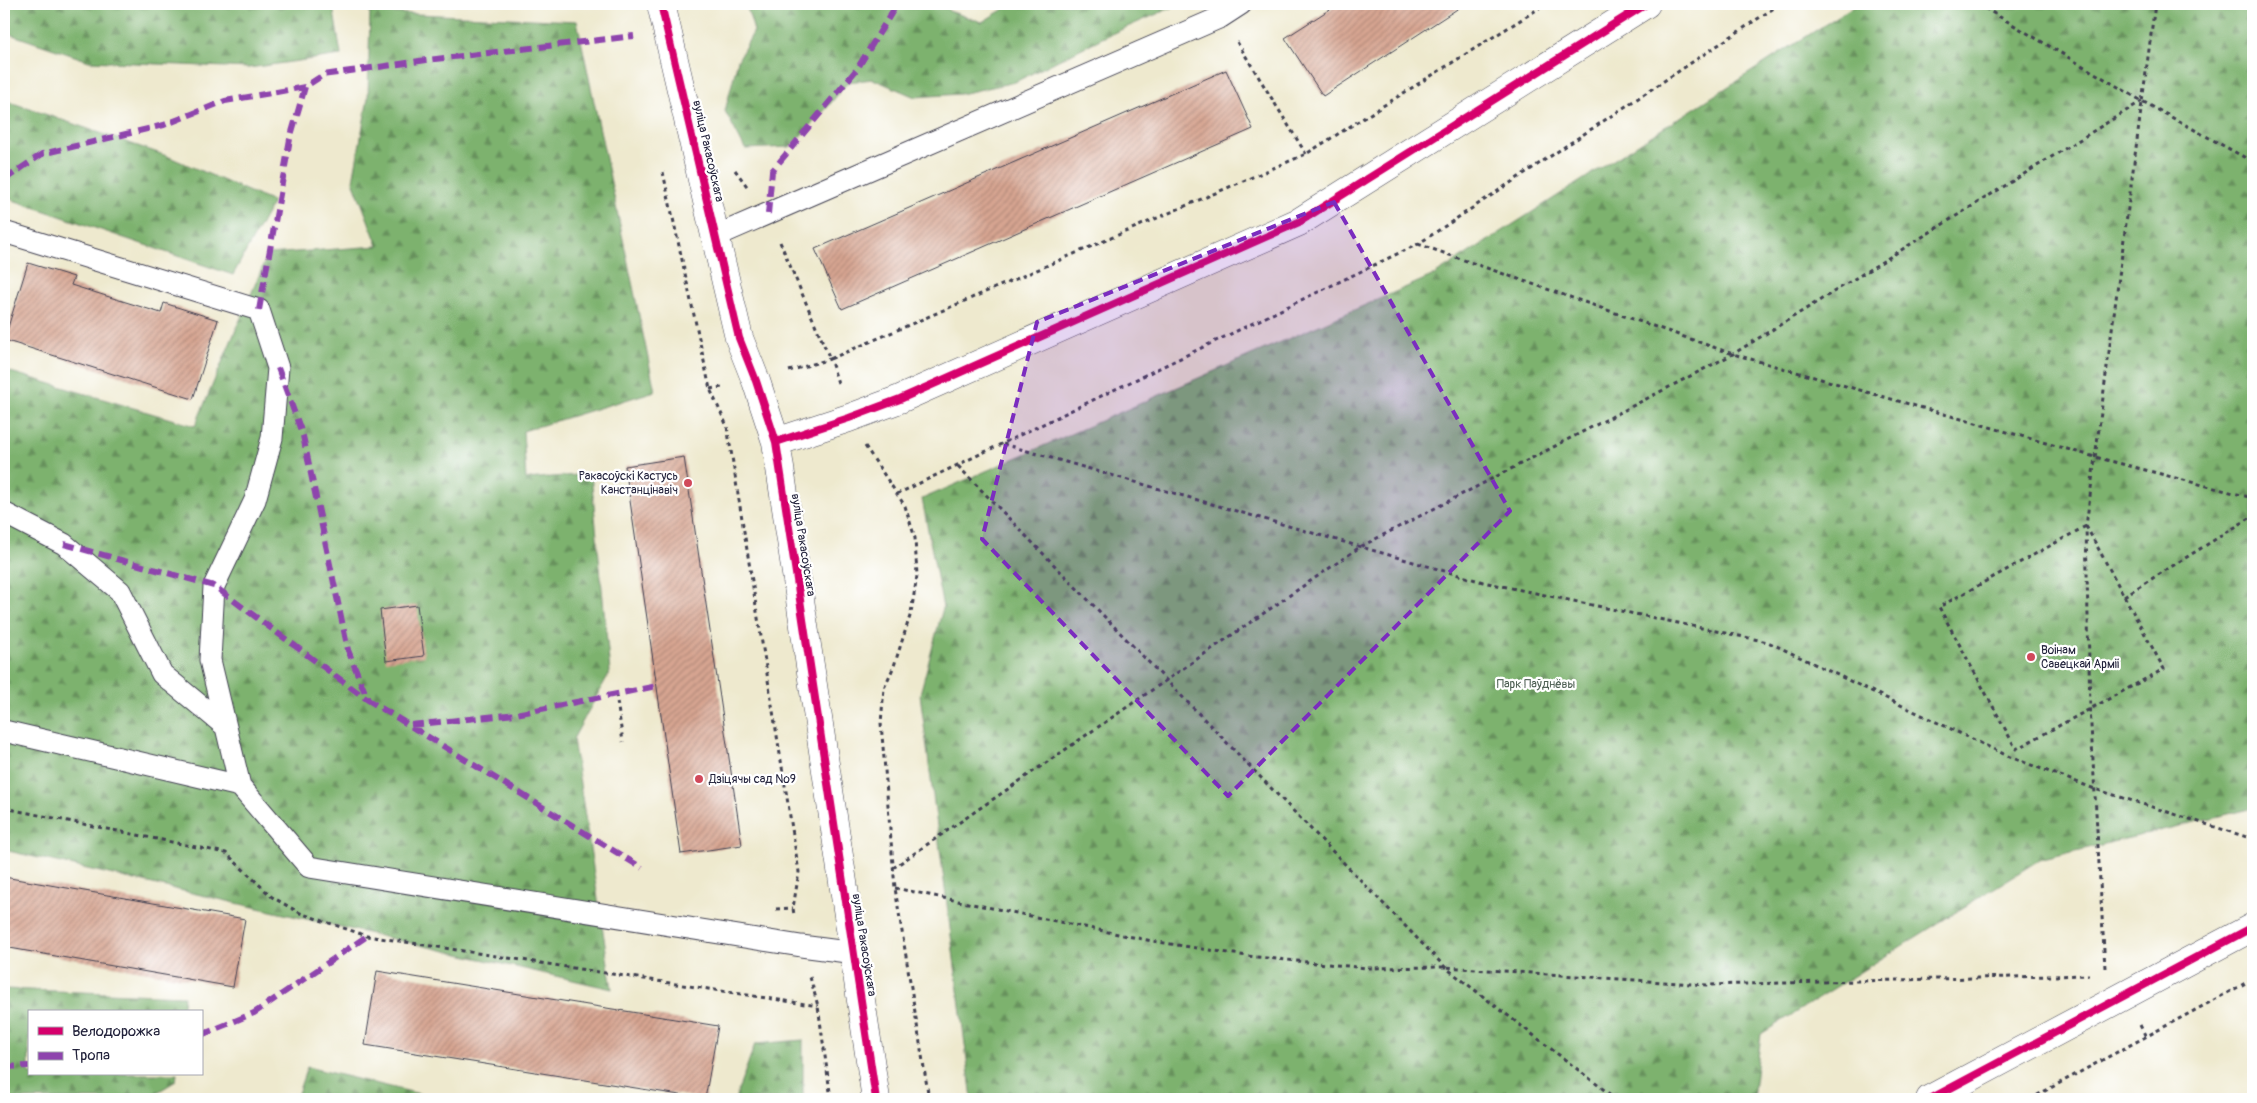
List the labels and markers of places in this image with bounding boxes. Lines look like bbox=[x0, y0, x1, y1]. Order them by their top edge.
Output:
place label: Ракасоўскі Кастусь Канстанцінавіч bbox=[579, 469, 678, 498]
marker: Ракасоўскі Кастусь Канстанцінавіч bbox=[682, 477, 694, 489]
place label: Воінам Савецкай Арміі bbox=[2041, 643, 2119, 672]
marker: Воінам Савецкай Арміі bbox=[2025, 651, 2037, 663]
place label: Дзіцячы сад №9 bbox=[708, 772, 796, 787]
marker: Дзіцячы сад №9 bbox=[693, 773, 705, 785]

